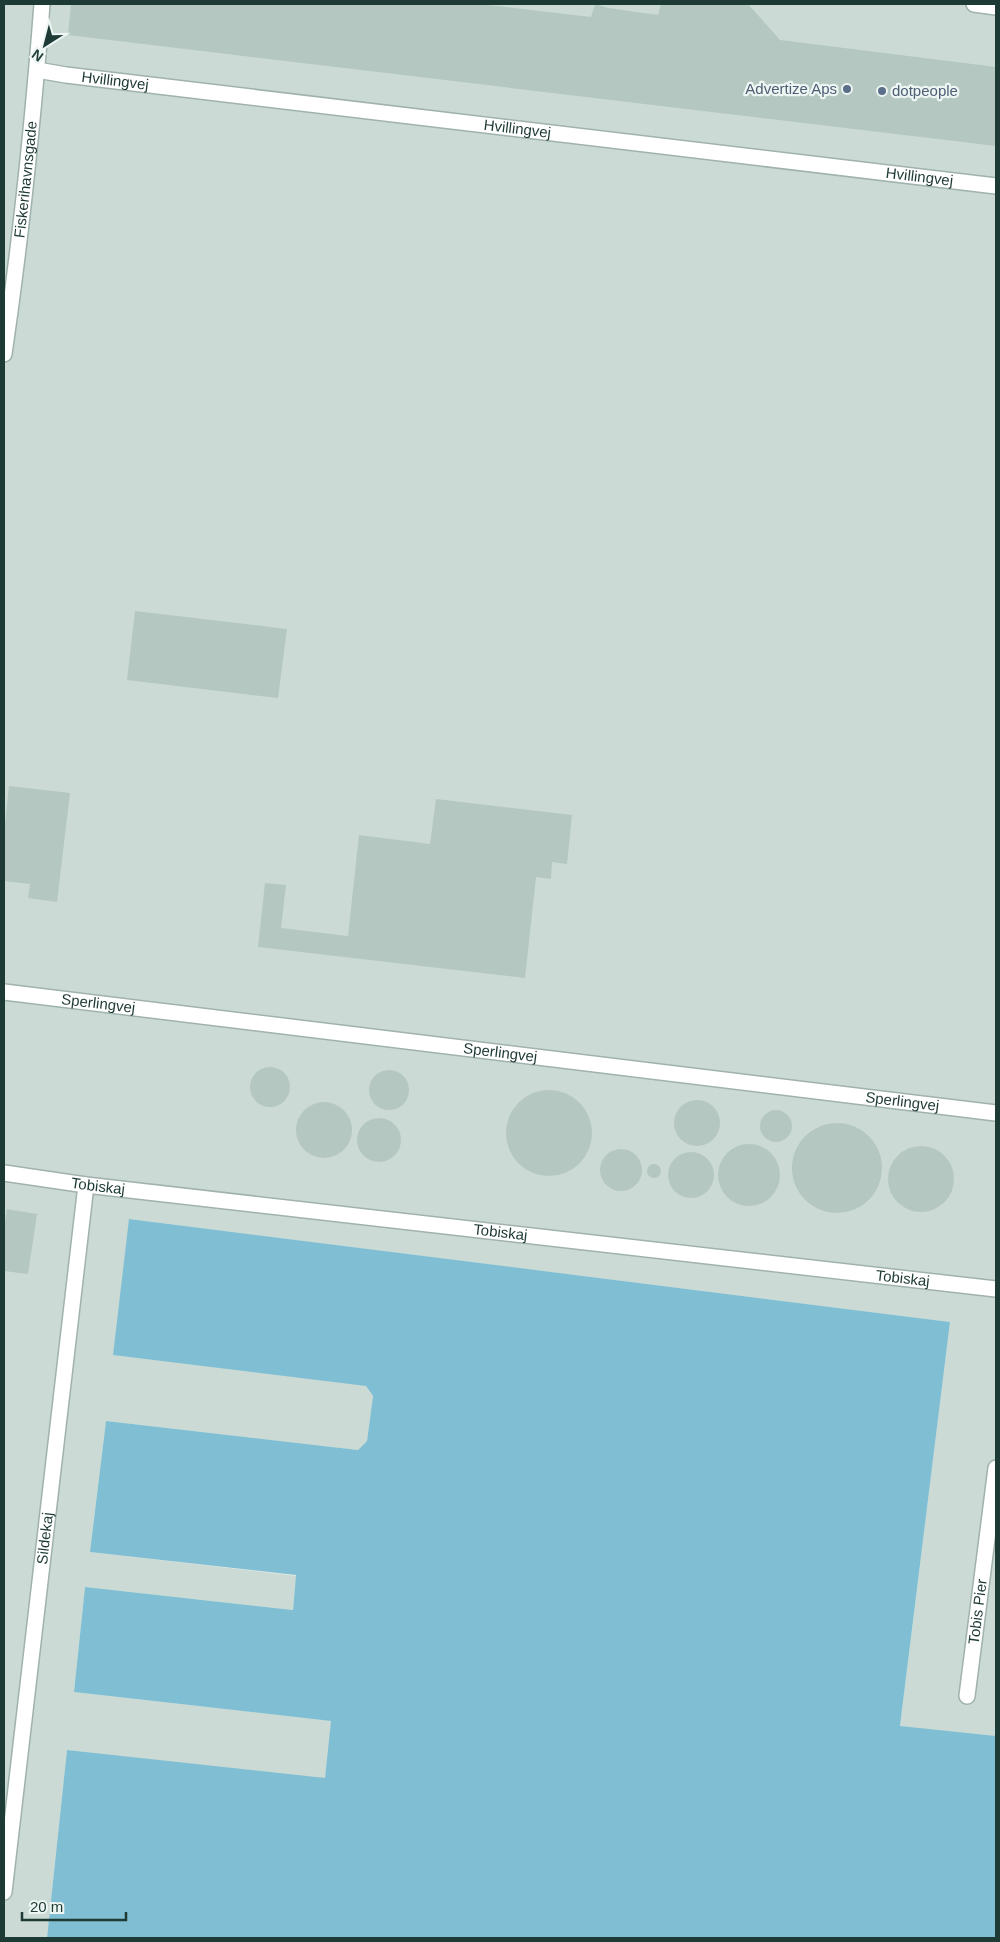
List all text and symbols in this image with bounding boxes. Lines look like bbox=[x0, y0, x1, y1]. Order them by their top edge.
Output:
north arrow bbox=[20, 20, 70, 70]
text: N bbox=[29, 46, 46, 65]
street label: Hvillingvej bbox=[81, 68, 150, 93]
place label: Advertize Aps bbox=[745, 80, 837, 97]
place label: dotpeople bbox=[892, 82, 958, 99]
marker: Advertize Aps bbox=[841, 83, 853, 95]
marker: dotpeople bbox=[876, 85, 888, 97]
street label: Hvillingvej bbox=[483, 116, 552, 141]
street label: Fiskerihavnsgade bbox=[10, 120, 40, 239]
street label: Hvillingvej bbox=[885, 164, 954, 189]
street label: Sperlingvej bbox=[60, 990, 136, 1016]
street label: Sperlingvej bbox=[462, 1039, 538, 1065]
street label: Sperlingvej bbox=[865, 1088, 940, 1114]
street label: Tobiskaj bbox=[70, 1174, 126, 1197]
street label: Tobiskaj bbox=[473, 1220, 528, 1243]
street label: Tobiskaj bbox=[875, 1266, 931, 1289]
street label: Sildekaj bbox=[33, 1511, 56, 1565]
street label: Tobis Pier bbox=[965, 1578, 990, 1645]
scale bar bbox=[22, 1890, 126, 1922]
text: 20 m bbox=[30, 1898, 63, 1915]

